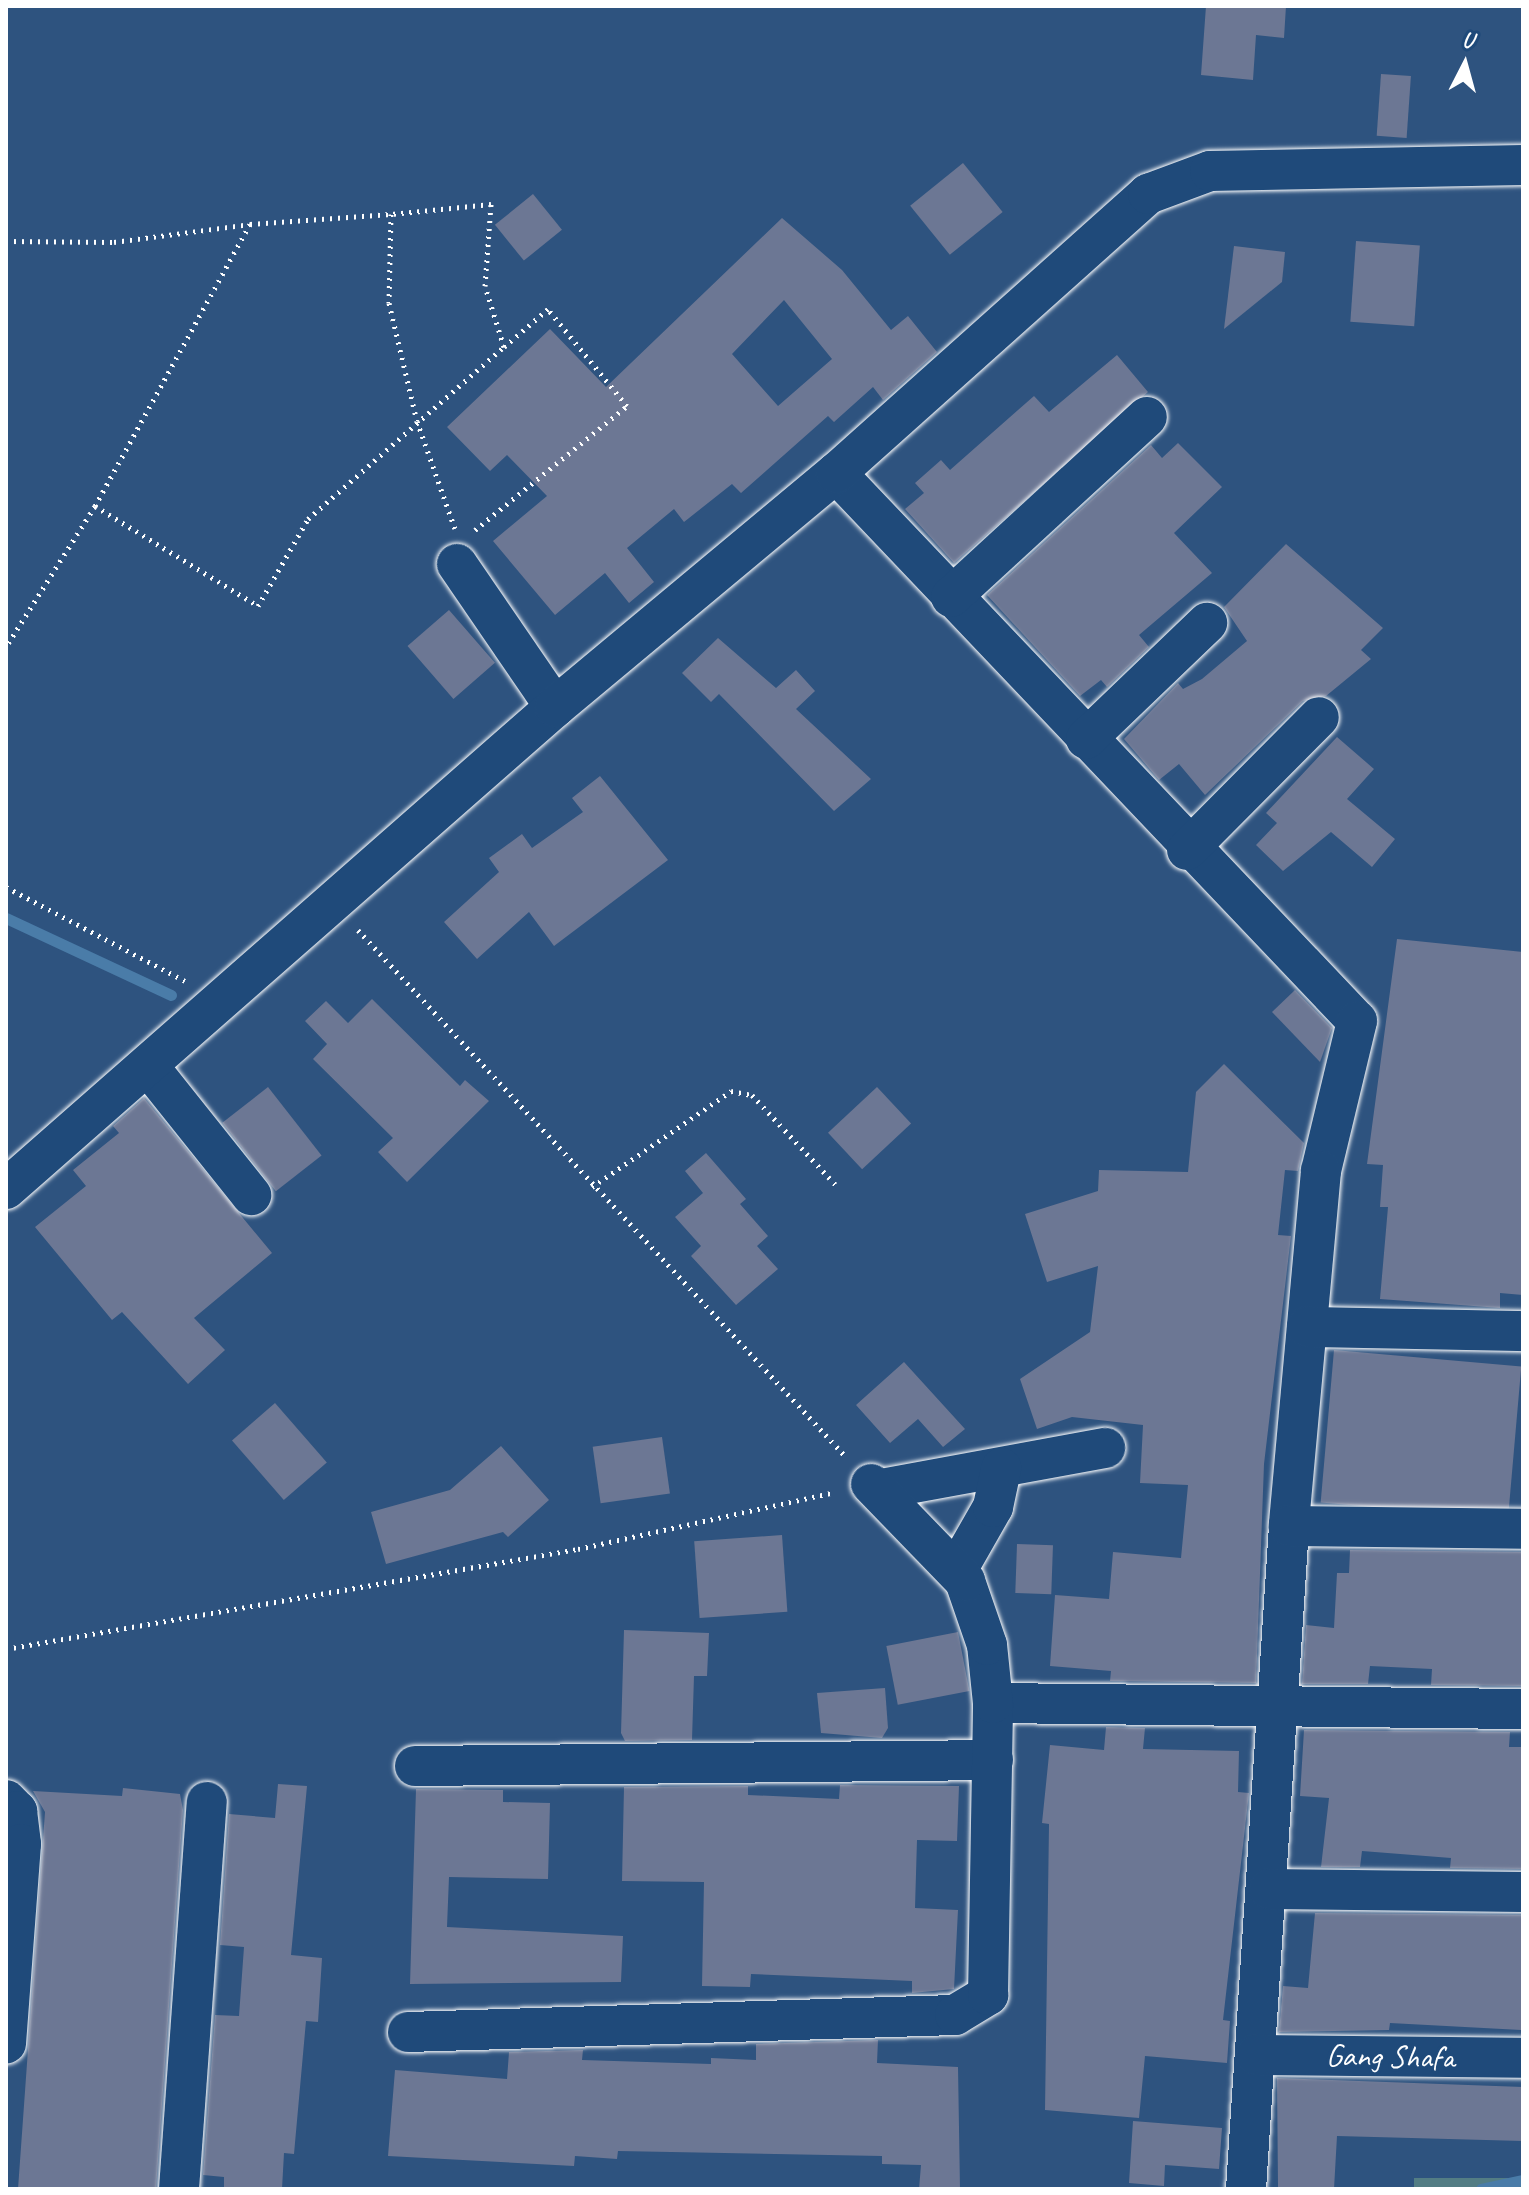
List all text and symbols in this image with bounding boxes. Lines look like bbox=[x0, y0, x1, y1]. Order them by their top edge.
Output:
north arrow bbox=[1425, 24, 1505, 104]
text: U bbox=[1461, 26, 1474, 55]
street label: Gang Shafa bbox=[1325, 2037, 1455, 2077]

